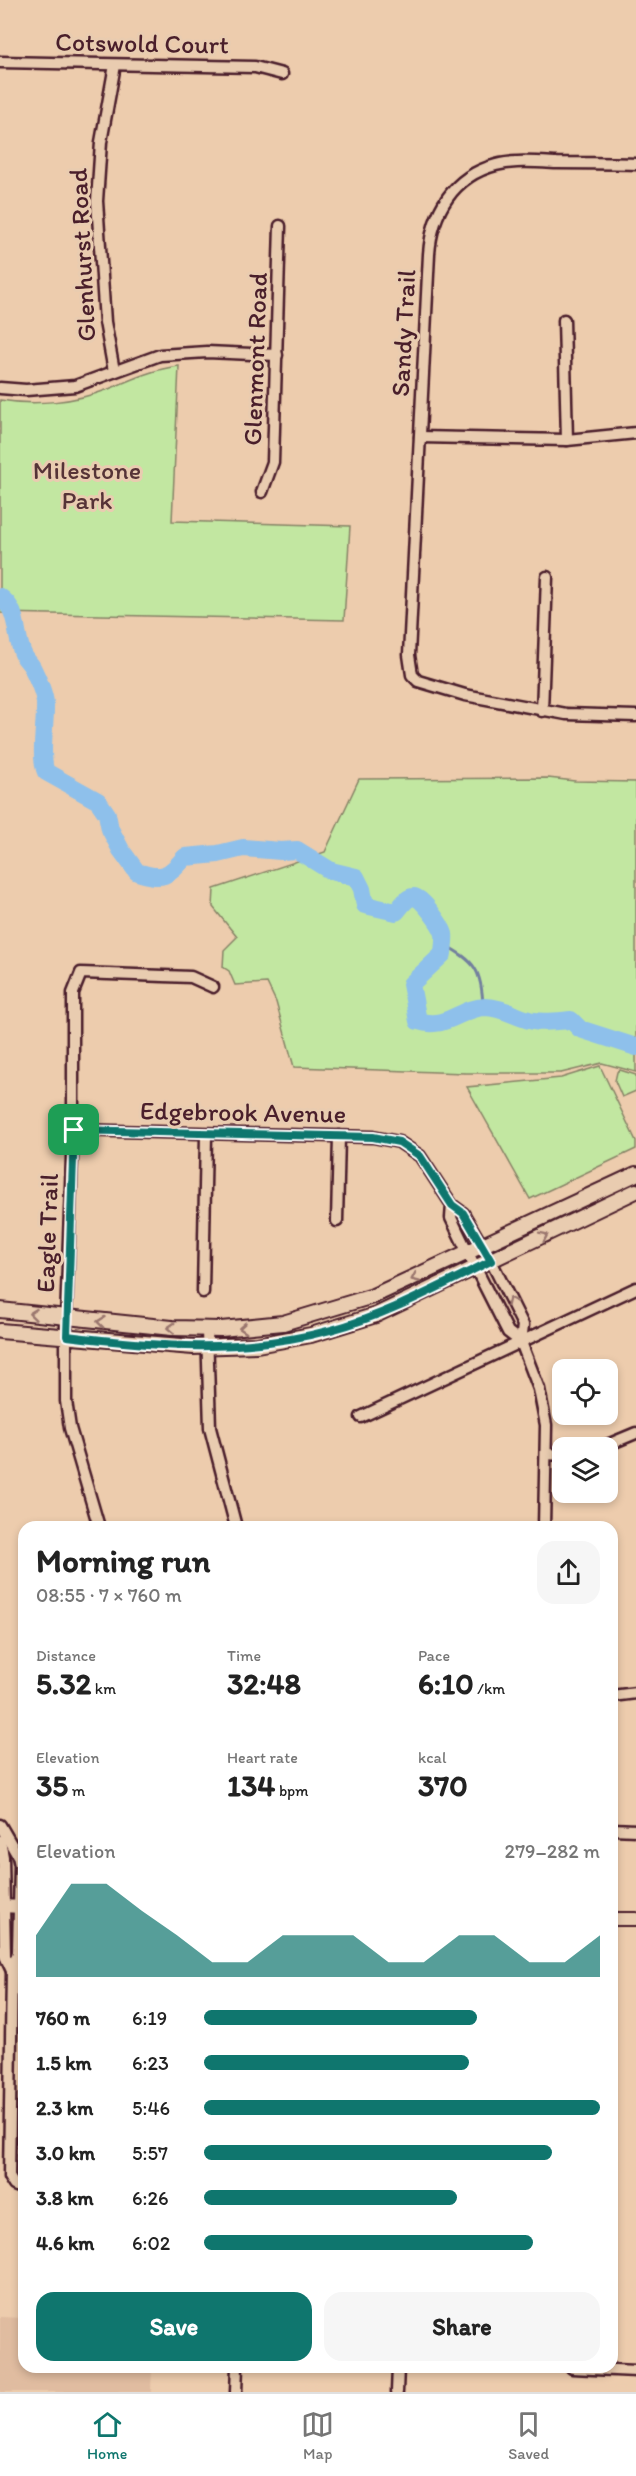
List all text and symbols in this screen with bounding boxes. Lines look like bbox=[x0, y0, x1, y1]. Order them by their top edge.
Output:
street label: Cotswold Court bbox=[55, 25, 229, 61]
street label: Glenhurst Road bbox=[61, 167, 103, 343]
street label: Sandy Trail bbox=[384, 269, 422, 397]
street label: Glenmont Road bbox=[236, 272, 274, 446]
park label: Milestone Park bbox=[33, 454, 141, 516]
street label: Edgebrook Avenue bbox=[140, 1094, 346, 1130]
pin bbox=[48, 1104, 99, 1155]
icon: arrive bbox=[57, 1113, 90, 1146]
street label: Eagle Trail bbox=[29, 1173, 65, 1293]
one-way arrow bbox=[537, 1231, 548, 1243]
one-way arrow bbox=[410, 1270, 421, 1282]
one-way arrow bbox=[506, 1296, 518, 1307]
one-way arrow bbox=[29, 1308, 38, 1321]
one-way arrow bbox=[96, 1316, 105, 1329]
one-way arrow bbox=[238, 1321, 247, 1334]
one-way arrow bbox=[167, 1322, 176, 1335]
map controls bbox=[552, 1359, 618, 1503]
button: locate bbox=[552, 1359, 618, 1425]
button: layers bbox=[552, 1437, 618, 1503]
text: Morning run bbox=[36, 1541, 211, 1580]
button: share bbox=[537, 1541, 600, 1604]
text: 08:55 · 7 × 760 m bbox=[36, 1583, 182, 1607]
text: Distance bbox=[36, 1646, 96, 1665]
text: Time bbox=[227, 1646, 261, 1665]
text: Pace bbox=[418, 1646, 450, 1665]
text: 5.32 bbox=[36, 1665, 91, 1702]
text: 32:48 bbox=[227, 1665, 301, 1702]
text: 6:10 bbox=[418, 1665, 474, 1702]
text: km bbox=[91, 1679, 116, 1698]
text: /km bbox=[474, 1679, 505, 1698]
text: Elevation bbox=[36, 1748, 100, 1767]
text: Heart rate bbox=[227, 1748, 298, 1767]
text: kcal bbox=[418, 1748, 446, 1767]
text: 35 bbox=[36, 1767, 68, 1804]
text: 134 bbox=[227, 1767, 275, 1804]
text: 370 bbox=[418, 1767, 468, 1804]
text: m bbox=[68, 1781, 85, 1800]
text: bpm bbox=[275, 1781, 309, 1800]
text: Elevation bbox=[36, 1839, 115, 1863]
text: 279–282 m bbox=[505, 1839, 600, 1863]
text: 760 m bbox=[36, 2006, 90, 2030]
text: 6:19 bbox=[132, 2006, 167, 2030]
text: 1.5 km bbox=[36, 2051, 92, 2075]
text: 6:23 bbox=[132, 2051, 169, 2075]
text: 2.3 km bbox=[36, 2096, 93, 2120]
text: 5:46 bbox=[132, 2096, 170, 2120]
text: 3.0 km bbox=[36, 2141, 95, 2165]
text: 5:57 bbox=[132, 2141, 168, 2165]
text: 3.8 km bbox=[36, 2186, 94, 2210]
text: 6:26 bbox=[132, 2186, 169, 2210]
text: 4.6 km bbox=[36, 2231, 94, 2255]
text: 6:02 bbox=[132, 2231, 170, 2255]
button: Save bbox=[36, 2292, 312, 2361]
button: Share bbox=[324, 2292, 600, 2361]
tab: Home bbox=[87, 2408, 127, 2463]
tab: Map bbox=[301, 2408, 334, 2463]
tab: Saved bbox=[508, 2408, 549, 2463]

